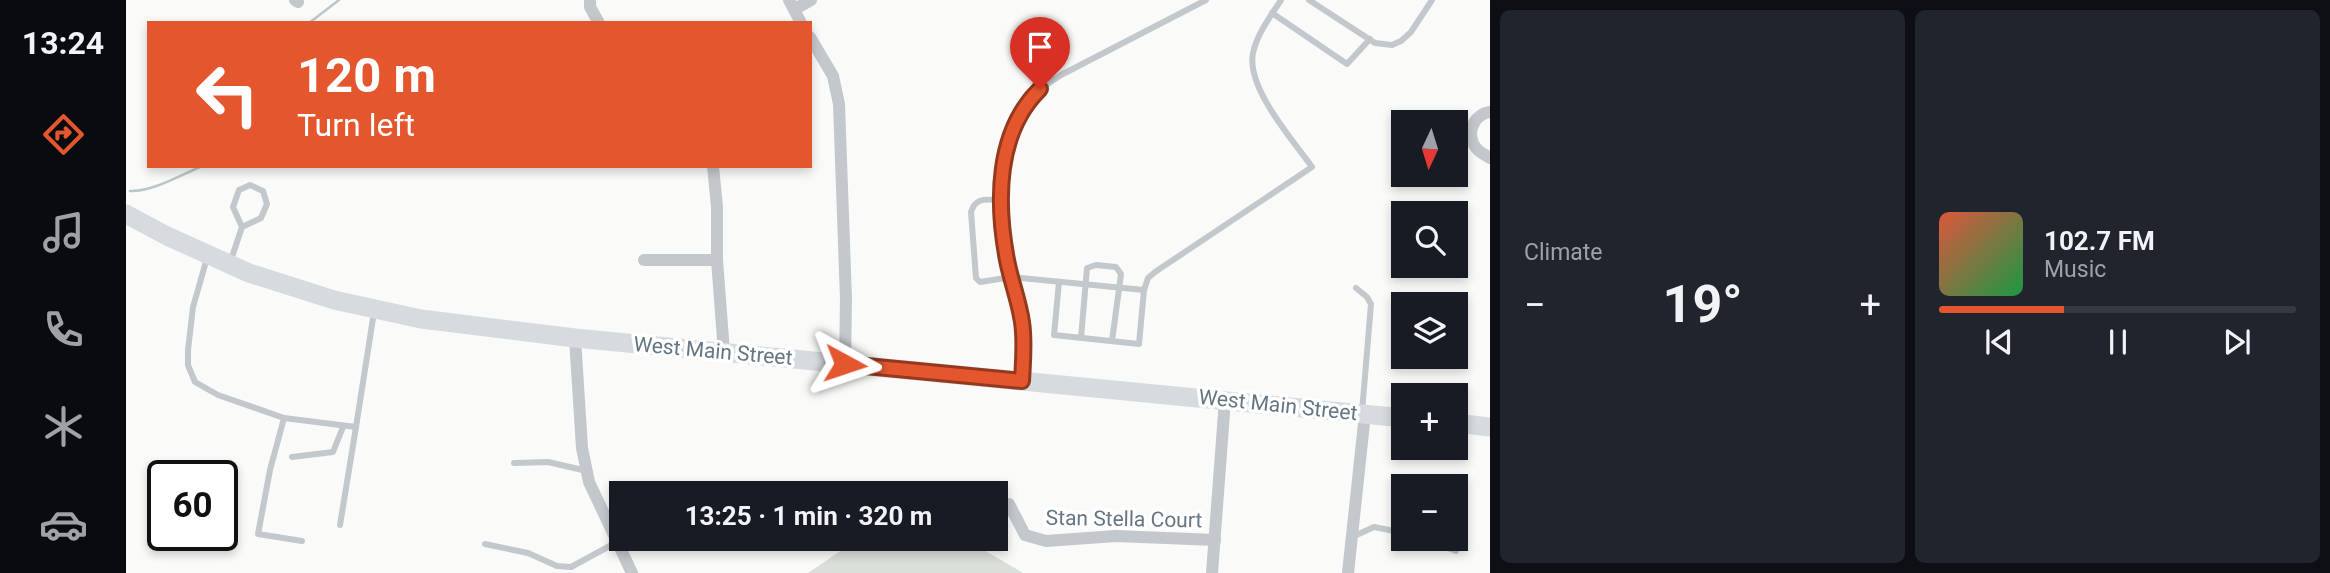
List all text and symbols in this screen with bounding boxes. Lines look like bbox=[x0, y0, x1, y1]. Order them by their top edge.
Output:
pin bbox=[1010, 17, 1070, 89]
text: 13:24 bbox=[22, 24, 104, 62]
icon: arrive bbox=[1021, 28, 1059, 66]
text: 120 m bbox=[297, 47, 436, 104]
icon: left bbox=[182, 49, 273, 140]
text: Turn left bbox=[297, 106, 415, 144]
icon: directions bbox=[39, 110, 88, 159]
north arrow bbox=[1391, 110, 1468, 187]
map controls bbox=[1391, 110, 1468, 551]
button: search bbox=[1391, 201, 1468, 278]
icon: music bbox=[39, 208, 88, 257]
text: 102.7 FM bbox=[2044, 226, 2155, 256]
text: Climate bbox=[1524, 239, 1603, 266]
text: Music bbox=[2044, 256, 2106, 283]
text: 19° bbox=[1663, 274, 1743, 335]
text: − bbox=[1524, 283, 1546, 327]
text: + bbox=[1859, 283, 1881, 327]
button: layers bbox=[1391, 292, 1468, 369]
icon: phone bbox=[39, 305, 88, 354]
icon: previous bbox=[1980, 323, 2018, 361]
icon: pause bbox=[2099, 323, 2137, 361]
icon: next bbox=[2218, 323, 2256, 361]
position arrow bbox=[808, 327, 882, 401]
street label: West Main Street bbox=[633, 332, 794, 370]
button: + bbox=[1391, 383, 1468, 460]
street label: West Main Street bbox=[1197, 385, 1359, 425]
icon: climate bbox=[39, 402, 88, 451]
speed limit sign: 60 bbox=[147, 460, 238, 551]
button: − bbox=[1391, 474, 1468, 551]
icon: car bbox=[39, 500, 88, 549]
text: 13:25 · 1 min · 320 m bbox=[685, 501, 932, 531]
street label: Stan Stella Court bbox=[1045, 506, 1203, 532]

